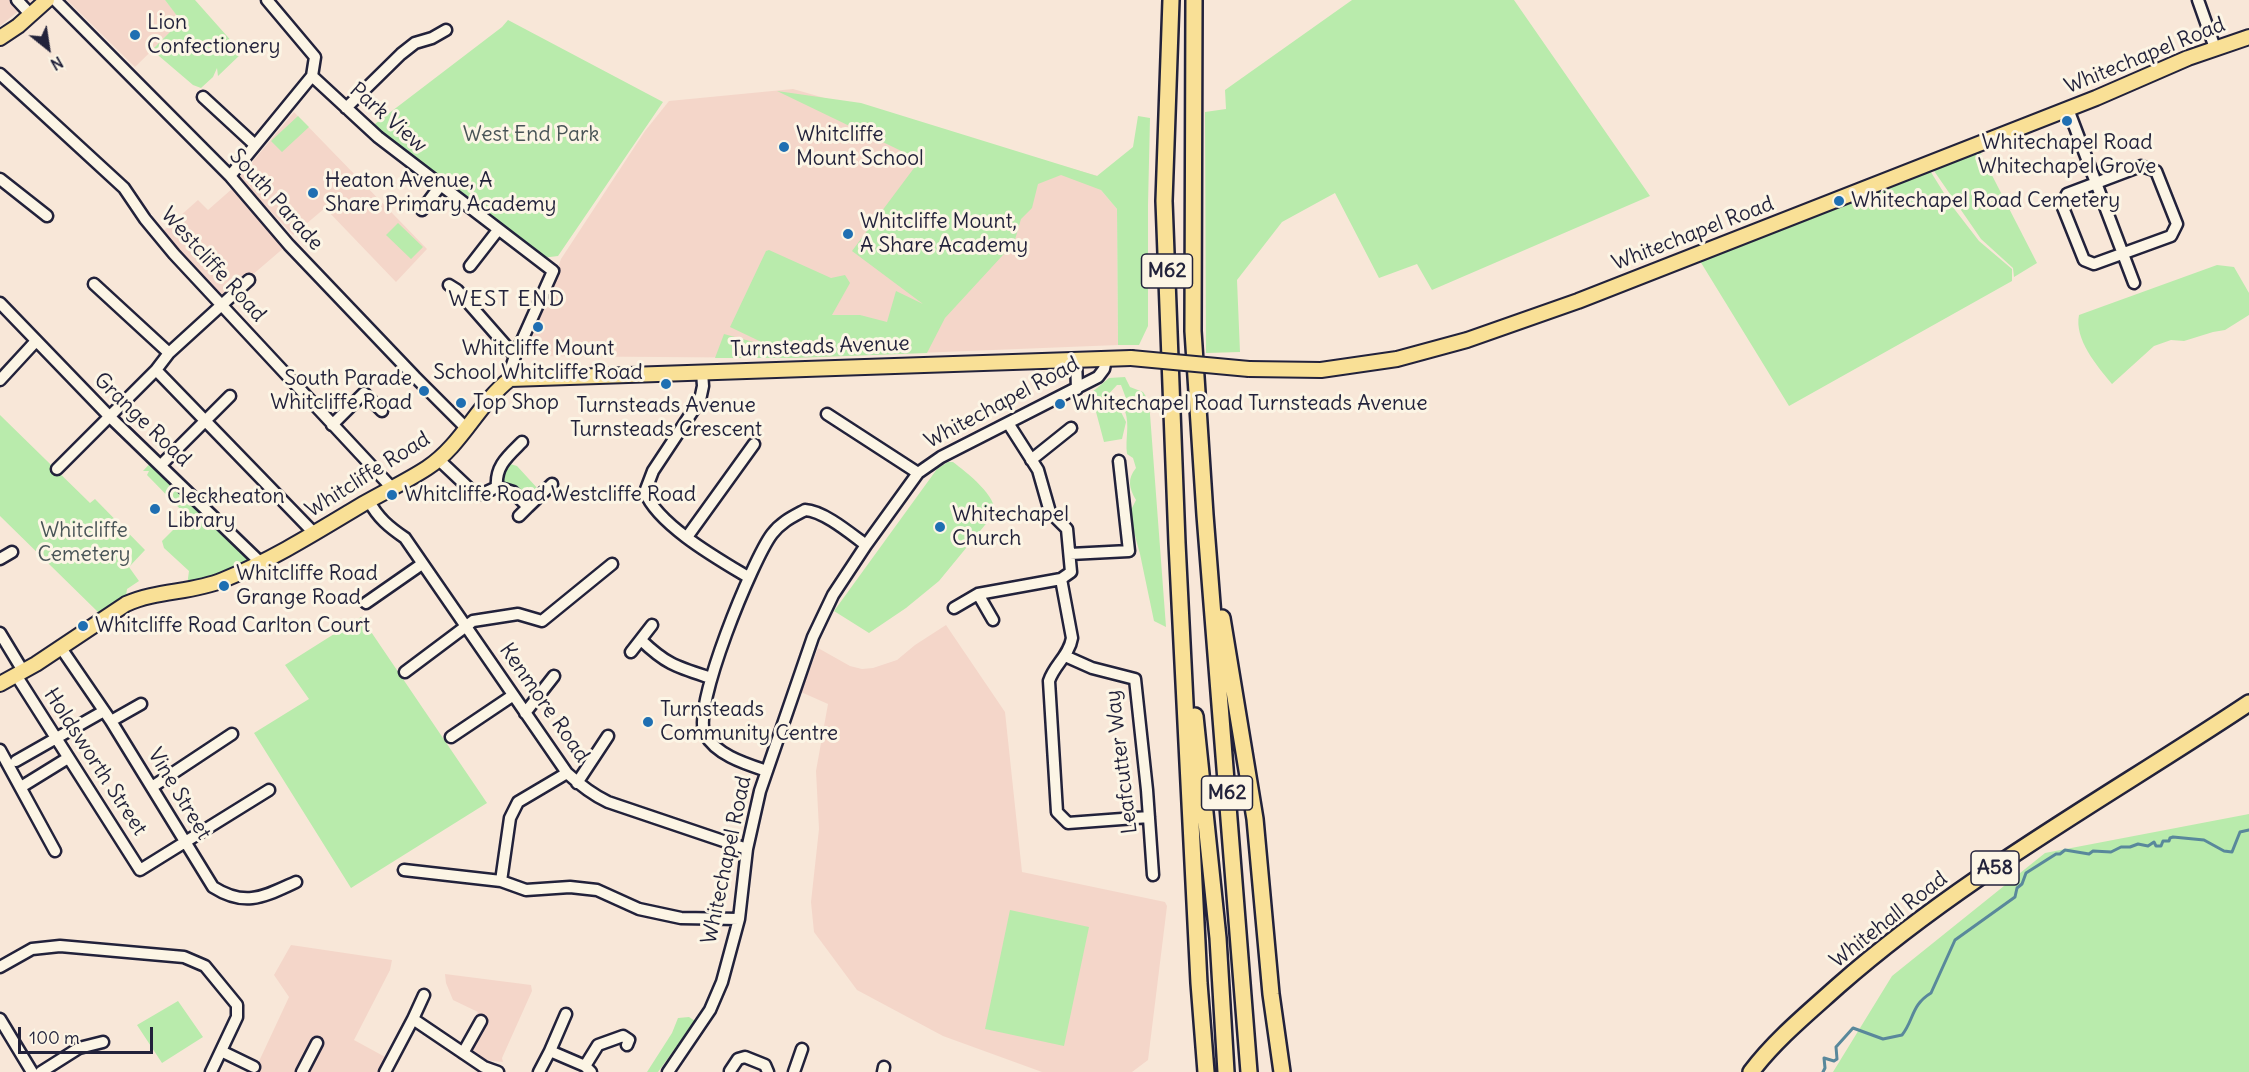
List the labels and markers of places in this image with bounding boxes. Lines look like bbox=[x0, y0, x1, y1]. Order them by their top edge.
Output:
place label: Lion Confectionery bbox=[147, 10, 280, 60]
marker: Lion Confectionery bbox=[128, 28, 142, 42]
marker: Whitechapel Road Whitechapel Grove bbox=[2060, 114, 2074, 128]
place label: Whitcliffe Mount School bbox=[796, 122, 924, 172]
place label: Whitechapel Road Whitechapel Grove bbox=[1978, 130, 2156, 180]
marker: Whitcliffe Mount School bbox=[777, 140, 791, 154]
place label: Heaton Avenue, A Share Primary Academy bbox=[325, 168, 557, 218]
marker: Heaton Avenue, A Share Primary Academy bbox=[306, 186, 320, 200]
place label: Whitechapel Road Cemetery bbox=[1851, 188, 2120, 214]
marker: Whitechapel Road Cemetery bbox=[1832, 194, 1846, 208]
place label: Whitcliffe Mount, A Share Academy bbox=[860, 209, 1028, 259]
marker: Whitcliffe Mount, A Share Academy bbox=[841, 227, 855, 241]
marker: Whitcliffe Mount School Whitcliffe Road bbox=[531, 320, 545, 334]
place label: Whitcliffe Mount School Whitcliffe Road bbox=[433, 336, 643, 386]
place label: South Parade Whitcliffe Road bbox=[270, 366, 412, 416]
marker: Turnsteads Avenue Turnsteads Crescent bbox=[659, 377, 673, 391]
marker: South Parade Whitcliffe Road bbox=[417, 384, 431, 398]
place label: Top Shop bbox=[473, 390, 559, 416]
place label: Whitechapel Road Turnsteads Avenue bbox=[1072, 391, 1428, 417]
place label: Turnsteads Avenue Turnsteads Crescent bbox=[570, 393, 762, 443]
marker: Top Shop bbox=[454, 396, 468, 410]
marker: Whitechapel Road Turnsteads Avenue bbox=[1053, 397, 1067, 411]
place label: Whitcliffe Road Westcliffe Road bbox=[404, 482, 696, 508]
place label: Cleckheaton Library bbox=[167, 484, 285, 534]
marker: Whitcliffe Road Westcliffe Road bbox=[385, 488, 399, 502]
marker: Cleckheaton Library bbox=[148, 502, 162, 516]
place label: Whitechapel Church bbox=[952, 502, 1069, 552]
marker: Whitechapel Church bbox=[933, 520, 947, 534]
place label: Whitcliffe Road Grange Road bbox=[236, 561, 378, 611]
marker: Whitcliffe Road Grange Road bbox=[217, 579, 231, 593]
place label: Whitcliffe Road Carlton Court bbox=[95, 613, 370, 639]
marker: Whitcliffe Road Carlton Court bbox=[76, 619, 90, 633]
place label: Turnsteads Community Centre bbox=[660, 697, 838, 747]
marker: Turnsteads Community Centre bbox=[641, 715, 655, 729]

